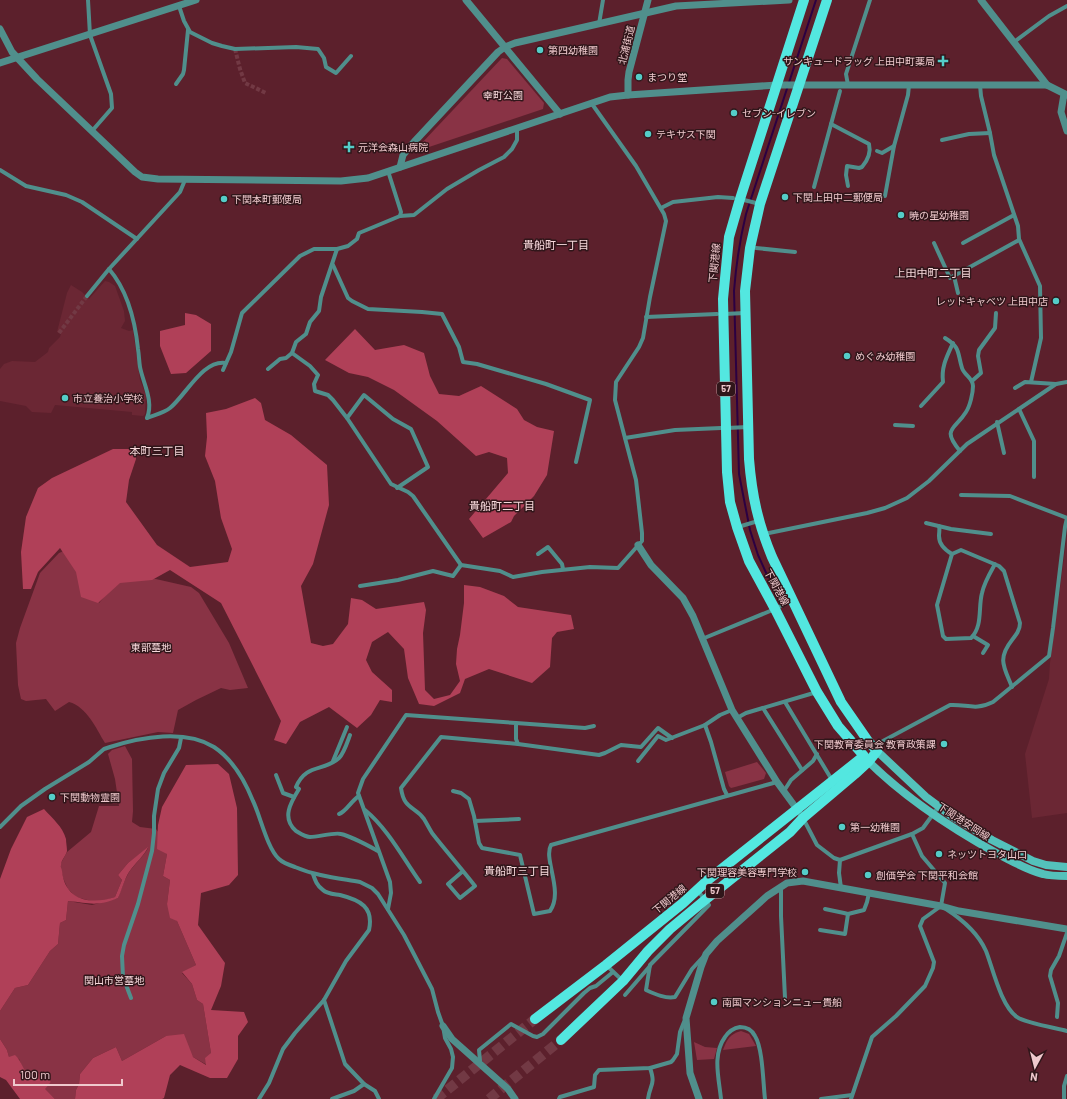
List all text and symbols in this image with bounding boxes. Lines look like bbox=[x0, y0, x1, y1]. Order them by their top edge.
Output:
street label: 北浦街道 bbox=[615, 24, 637, 66]
place label: 第四幼稚園 bbox=[548, 44, 598, 56]
marker: 第四幼稚園 bbox=[535, 45, 545, 55]
place label: サンキュードラッグ 上田中町薬局 bbox=[783, 55, 935, 67]
marker: サンキュードラッグ 上田中町薬局 bbox=[938, 56, 948, 66]
place label: まつり堂 bbox=[647, 71, 687, 83]
marker: まつり堂 bbox=[634, 72, 644, 82]
park label: 幸町公園 bbox=[483, 89, 523, 101]
place label: セブン-イレブン bbox=[742, 107, 816, 119]
marker: セブン-イレブン bbox=[729, 108, 739, 118]
place label: テキサス下関 bbox=[656, 128, 716, 140]
marker: テキサス下関 bbox=[643, 129, 653, 139]
marker: 元洋会森山病院 bbox=[343, 141, 355, 153]
place label: 元洋会森山病院 bbox=[358, 141, 428, 153]
place label: 下関上田中二郵便局 bbox=[793, 191, 883, 203]
marker: 下関上田中二郵便局 bbox=[780, 192, 790, 202]
place label: 下関本町郵便局 bbox=[232, 193, 302, 205]
marker: 下関本町郵便局 bbox=[219, 194, 229, 204]
place label: 暁の星幼稚園 bbox=[909, 209, 969, 221]
marker: 暁の星幼稚園 bbox=[896, 210, 906, 220]
district label: 貴船町一丁目 bbox=[523, 238, 589, 251]
street label: 下関港線 bbox=[706, 242, 722, 284]
district label: 上田中町二丁目 bbox=[895, 266, 972, 279]
place label: レッドキャベツ 上田中店 bbox=[936, 295, 1048, 307]
marker: レッドキャベツ 上田中店 bbox=[1051, 296, 1061, 306]
place label: めぐみ幼稚園 bbox=[855, 350, 915, 362]
marker: めぐみ幼稚園 bbox=[842, 351, 852, 361]
road number: 57 bbox=[717, 382, 735, 396]
place label: 市立養治小学校 bbox=[73, 392, 143, 404]
marker: 市立養治小学校 bbox=[60, 393, 70, 403]
district label: 本町三丁目 bbox=[130, 444, 185, 457]
district label: 貴船町二丁目 bbox=[469, 499, 535, 512]
street label: 下関港線 bbox=[762, 567, 792, 607]
park label: 東部墓地 bbox=[131, 641, 172, 653]
place label: 下関教育委員会 教育政策課 bbox=[814, 738, 936, 750]
marker: 下関教育委員会 教育政策課 bbox=[939, 739, 949, 749]
place label: 下関動物霊園 bbox=[60, 791, 120, 803]
marker: 下関動物霊園 bbox=[47, 792, 57, 802]
street label: 下関港安岡線 bbox=[936, 800, 992, 842]
place label: 第一幼稚園 bbox=[850, 821, 900, 833]
marker: 第一幼稚園 bbox=[837, 822, 847, 832]
place label: ネッツトヨタ山口 bbox=[947, 848, 1027, 860]
marker: ネッツトヨタ山口 bbox=[934, 849, 944, 859]
district label: 貴船町三丁目 bbox=[484, 864, 550, 877]
place label: 下関理容美容専門学校 bbox=[697, 866, 797, 878]
marker: 下関理容美容専門学校 bbox=[800, 867, 810, 877]
place label: 創価学会 下関平和会館 bbox=[876, 869, 978, 881]
marker: 創価学会 下関平和会館 bbox=[863, 870, 873, 880]
street label: 下関港線 bbox=[650, 882, 688, 916]
road number: 57 bbox=[706, 884, 724, 898]
park label: 関山市営墓地 bbox=[84, 974, 145, 986]
place label: 南国マンションニュー貴船 bbox=[722, 996, 842, 1008]
marker: 南国マンションニュー貴船 bbox=[709, 997, 719, 1007]
north arrow bbox=[1015, 1047, 1055, 1087]
scale bar bbox=[14, 1061, 122, 1087]
text: 100 m bbox=[20, 1067, 50, 1081]
text: N bbox=[1029, 1071, 1038, 1084]

